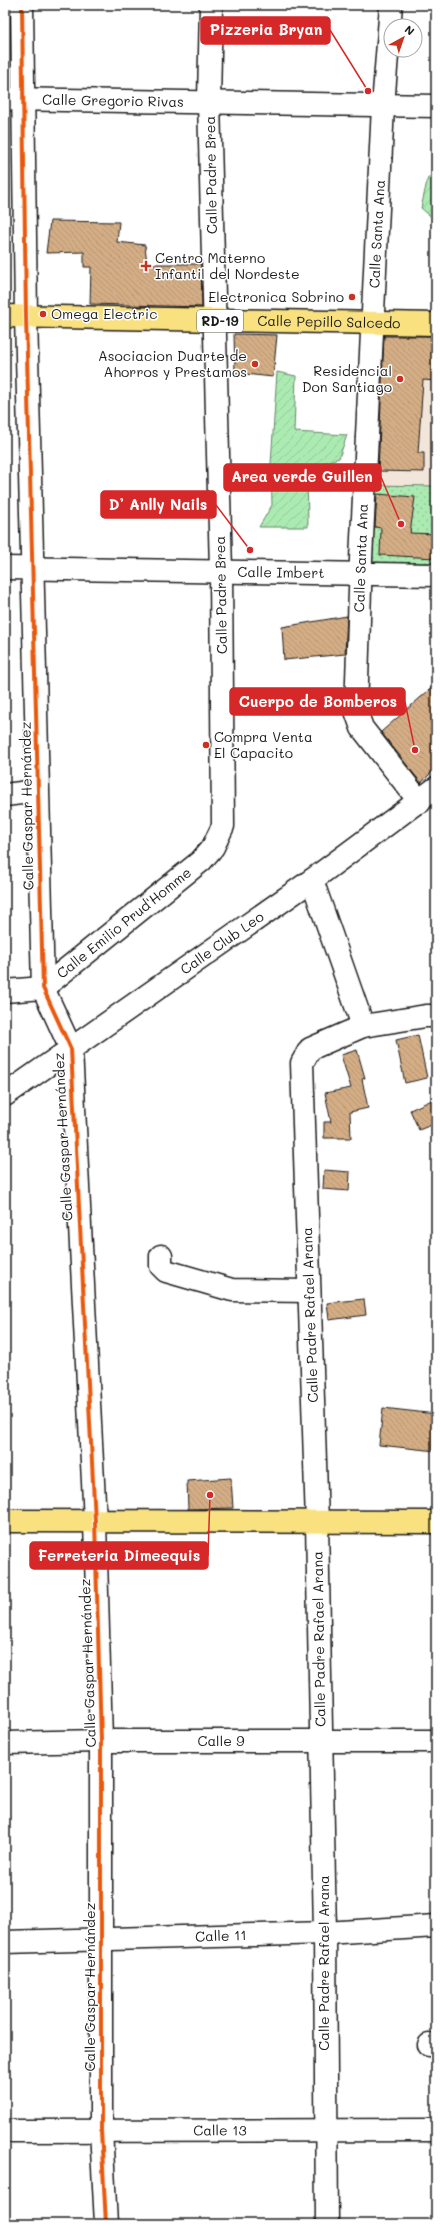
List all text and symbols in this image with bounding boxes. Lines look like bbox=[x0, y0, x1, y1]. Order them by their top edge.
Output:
callout: Pizzeria Bryan bbox=[201, 17, 330, 44]
north arrow bbox=[383, 18, 423, 58]
text: Pizzeria Bryan bbox=[210, 19, 322, 39]
text: N bbox=[402, 22, 418, 38]
street label: Calle Gregorio Rivas bbox=[42, 90, 184, 111]
street label: Calle Padre Brea bbox=[200, 116, 221, 234]
street label: Calle Santa Ana bbox=[364, 179, 389, 289]
place label: Centro Materno Infantil del Nordeste bbox=[155, 248, 300, 283]
marker: Centro Materno Infantil del Nordeste bbox=[140, 260, 152, 272]
place label: Electronica Sobrino bbox=[208, 287, 344, 306]
marker: Electronica Sobrino bbox=[347, 292, 357, 302]
place label: Omega Electric bbox=[51, 304, 157, 323]
marker: Omega Electric bbox=[38, 309, 48, 319]
road number: RD-19 bbox=[197, 310, 243, 332]
street label: Calle Pepillo Salcedo bbox=[257, 311, 401, 332]
place label: Asociacion Duarte de Ahorros y Prestamos bbox=[98, 346, 247, 381]
marker: Asociacion Duarte de Ahorros y Prestamos bbox=[250, 359, 260, 369]
place label: Residencial Don Santiago bbox=[302, 361, 392, 396]
marker: Residencial Don Santiago bbox=[395, 374, 405, 384]
callout: Area verde Guillen bbox=[224, 464, 381, 491]
text: Area verde Guillen bbox=[231, 466, 373, 486]
callout: D’ Anlly Nails bbox=[101, 491, 216, 518]
text: D’ Anlly Nails bbox=[109, 494, 207, 514]
street label: Calle Santa Ana bbox=[349, 503, 372, 613]
street label: Calle Padre Brea bbox=[210, 536, 231, 654]
street label: Calle Imbert bbox=[237, 562, 325, 582]
callout: Cuerpo de Bomberos bbox=[230, 688, 405, 715]
text: Cuerpo de Bomberos bbox=[239, 691, 397, 711]
street label: Calle Gaspar Hernández bbox=[16, 721, 37, 891]
place label: Compra Venta El Capacito bbox=[214, 727, 313, 762]
marker: Compra Venta El Capacito bbox=[201, 740, 211, 750]
street label: Calle Emilio Prud'Homme bbox=[52, 863, 195, 982]
street label: Calle Club Leo bbox=[176, 907, 267, 978]
street label: Calle Gaspar Hernández bbox=[49, 1052, 76, 1222]
street label: Calle Padre Rafael Arana bbox=[297, 1227, 322, 1403]
callout: Ferreteria Dimeequis bbox=[30, 1542, 208, 1569]
text: Ferreteria Dimeequis bbox=[38, 1545, 200, 1565]
street label: Calle Padre Rafael Arana bbox=[307, 1551, 330, 1727]
street label: Calle Gaspar Hernández bbox=[75, 1578, 100, 1748]
street label: Calle 9 bbox=[197, 1731, 245, 1750]
street label: Calle Padre Rafael Arana bbox=[314, 1875, 333, 2051]
street label: Calle Gaspar Hernández bbox=[80, 1902, 99, 2071]
street label: Calle 11 bbox=[195, 1925, 247, 1946]
street label: Calle 13 bbox=[193, 2120, 247, 2140]

